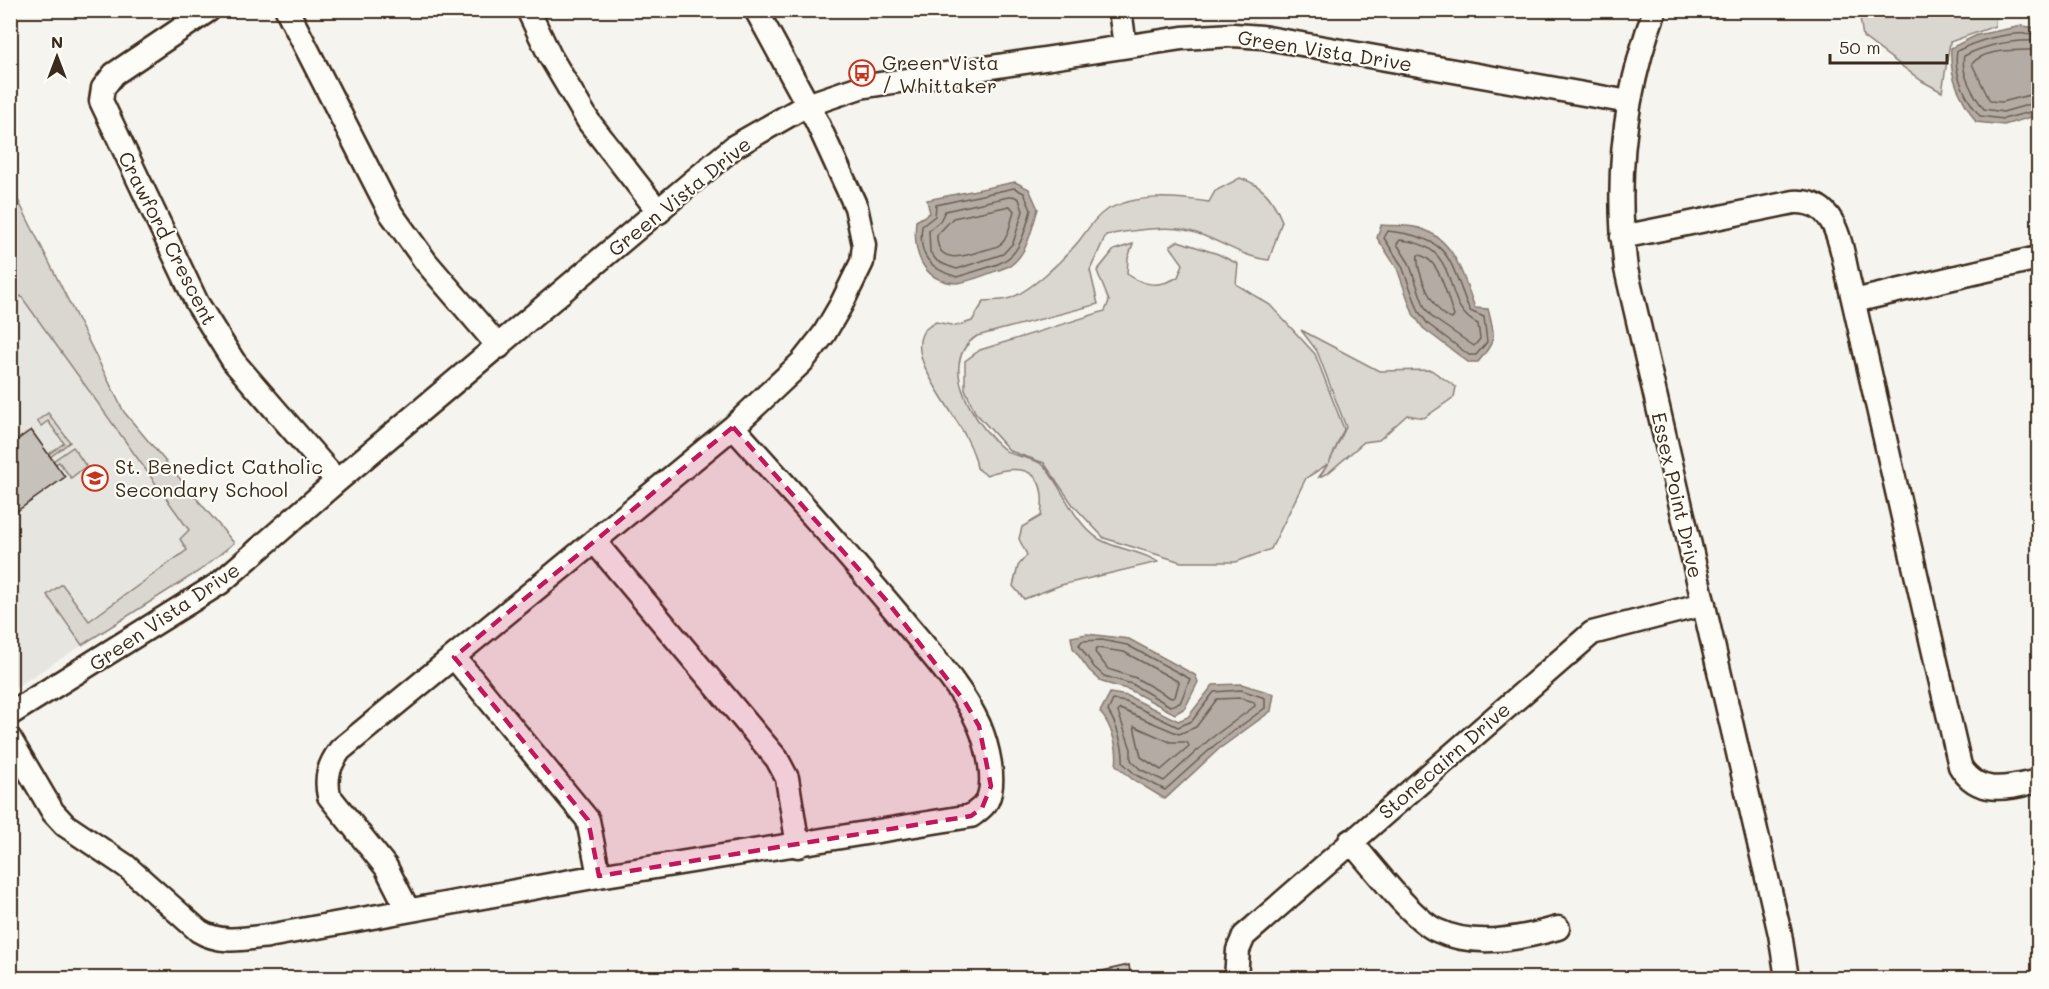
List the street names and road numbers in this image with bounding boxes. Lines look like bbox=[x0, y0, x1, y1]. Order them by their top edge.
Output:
street label: Green Vista Drive bbox=[1236, 23, 1414, 77]
street label: Green Vista Drive bbox=[602, 130, 756, 262]
street label: Crawford Crescent bbox=[113, 147, 223, 329]
street label: Essex Point Drive bbox=[1646, 410, 1710, 580]
street label: Green Vista Drive bbox=[84, 556, 244, 676]
street label: Stonecairn Drive bbox=[1373, 696, 1515, 824]

